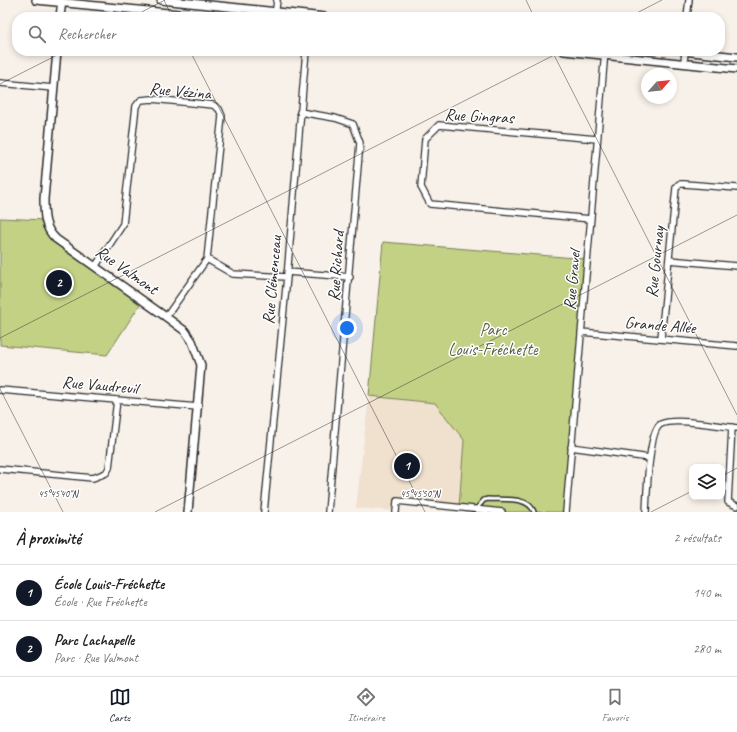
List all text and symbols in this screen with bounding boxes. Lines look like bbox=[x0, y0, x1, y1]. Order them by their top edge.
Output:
search box bbox=[12, 12, 725, 56]
icon: search bbox=[26, 23, 48, 45]
text: Rechercher bbox=[58, 25, 116, 44]
north arrow bbox=[641, 68, 677, 104]
street label: Rue Vézina bbox=[148, 78, 213, 104]
street label: Rue Gingras bbox=[444, 104, 516, 128]
street label: Rue Gournay bbox=[641, 224, 669, 299]
street label: Rue Richard bbox=[323, 228, 349, 302]
street label: Rue Clémenceau bbox=[258, 233, 286, 325]
street label: Rue Valmont bbox=[92, 241, 164, 301]
street label: Rue Gravel bbox=[559, 246, 585, 311]
pin: 2 bbox=[46, 268, 72, 298]
street label: Grande Allée bbox=[624, 311, 698, 339]
your location bbox=[337, 318, 357, 338]
park label: Parc Louis-Fréchette bbox=[448, 319, 539, 360]
street label: Rue Vaudreuil bbox=[61, 371, 142, 399]
pin: 1 bbox=[394, 451, 420, 481]
map controls bbox=[689, 464, 725, 500]
button: layers bbox=[689, 464, 725, 500]
text: 45°45'40"N bbox=[38, 487, 80, 500]
text: 45°45'50"N bbox=[400, 487, 442, 500]
text: À proximité bbox=[16, 528, 81, 549]
text: 2 résultats bbox=[673, 530, 721, 546]
text: École Louis-Fréchette bbox=[54, 575, 164, 594]
text: 1 bbox=[26, 585, 32, 601]
text: 140 m bbox=[693, 585, 721, 601]
text: École · Rue Fréchette bbox=[54, 594, 147, 610]
text: Parc Lachapelle bbox=[54, 631, 134, 650]
text: 2 bbox=[26, 641, 32, 657]
text: 280 m bbox=[693, 641, 721, 657]
text: Parc · Rue Valmont bbox=[54, 650, 138, 666]
tab: Carte bbox=[109, 686, 131, 724]
tab: Itinéraire bbox=[348, 686, 385, 724]
tab: Favoris bbox=[602, 686, 628, 724]

